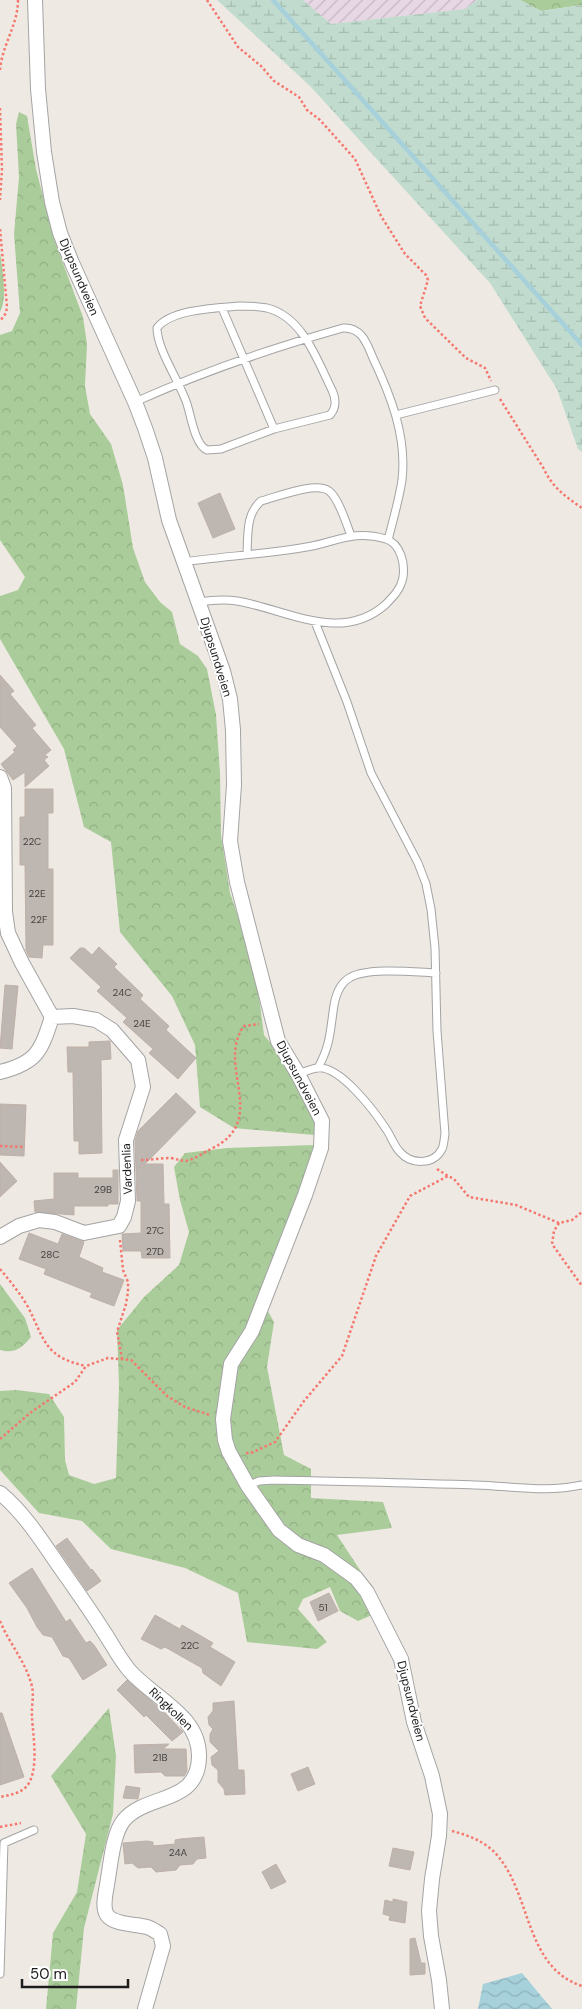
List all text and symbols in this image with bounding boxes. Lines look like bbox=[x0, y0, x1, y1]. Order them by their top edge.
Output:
street label: Djupsundveien bbox=[56, 236, 102, 318]
street label: Djupsundveien bbox=[196, 615, 236, 699]
house number: 22C bbox=[23, 835, 41, 848]
house number: 22E bbox=[28, 887, 46, 900]
house number: 22F bbox=[31, 913, 48, 926]
house number: 24C bbox=[113, 986, 131, 999]
house number: 24E bbox=[133, 1017, 151, 1030]
street label: Djupsundveien bbox=[273, 1038, 325, 1118]
street label: Vardenlia bbox=[118, 1143, 136, 1195]
house number: 29B bbox=[94, 1183, 112, 1196]
house number: 27C bbox=[146, 1224, 164, 1237]
house number: 27D bbox=[146, 1245, 164, 1258]
house number: 28C bbox=[41, 1248, 59, 1261]
house number: 51 bbox=[318, 1601, 328, 1614]
house number: 22C bbox=[181, 1639, 199, 1652]
street label: Djupsundveien bbox=[393, 1659, 429, 1743]
street label: Ringkollen bbox=[146, 1684, 197, 1734]
house number: 21B bbox=[153, 1751, 167, 1764]
house number: 24A bbox=[169, 1846, 188, 1859]
scale bar bbox=[22, 1956, 129, 1988]
text: 50 m bbox=[30, 1964, 67, 1984]

